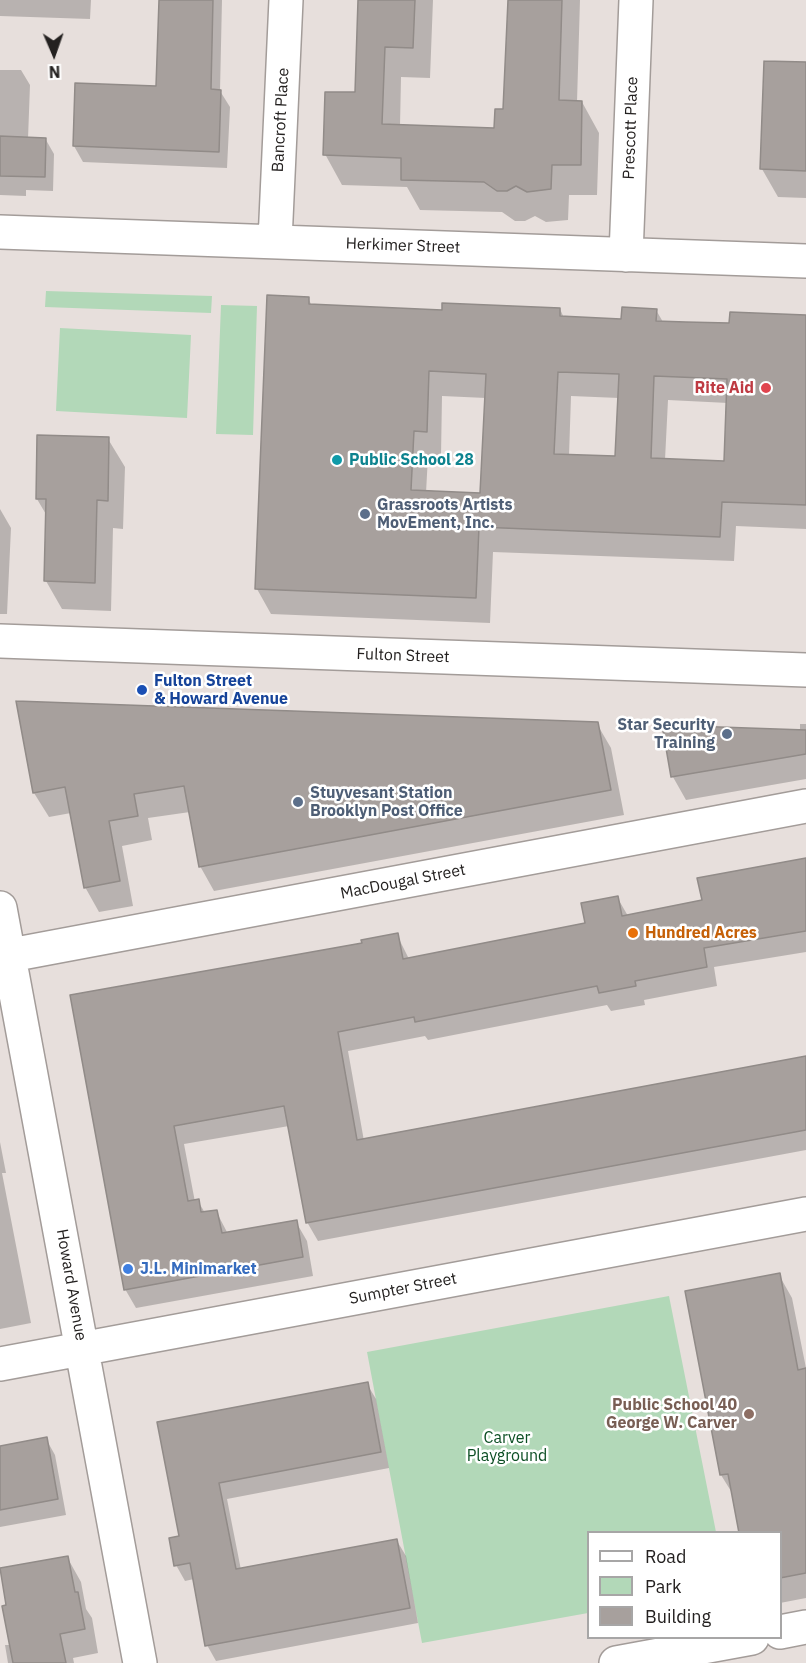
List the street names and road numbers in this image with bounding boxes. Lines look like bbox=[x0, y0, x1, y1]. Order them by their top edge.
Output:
street label: Bancroft Place bbox=[269, 67, 293, 173]
street label: Prescott Place bbox=[620, 76, 642, 180]
street label: Herkimer Street bbox=[345, 234, 461, 258]
street label: Fulton Street bbox=[356, 645, 450, 667]
street label: MacDougal Street bbox=[339, 860, 467, 904]
street label: Howard Avenue bbox=[52, 1228, 90, 1342]
street label: Sumpter Street bbox=[347, 1269, 459, 1309]

